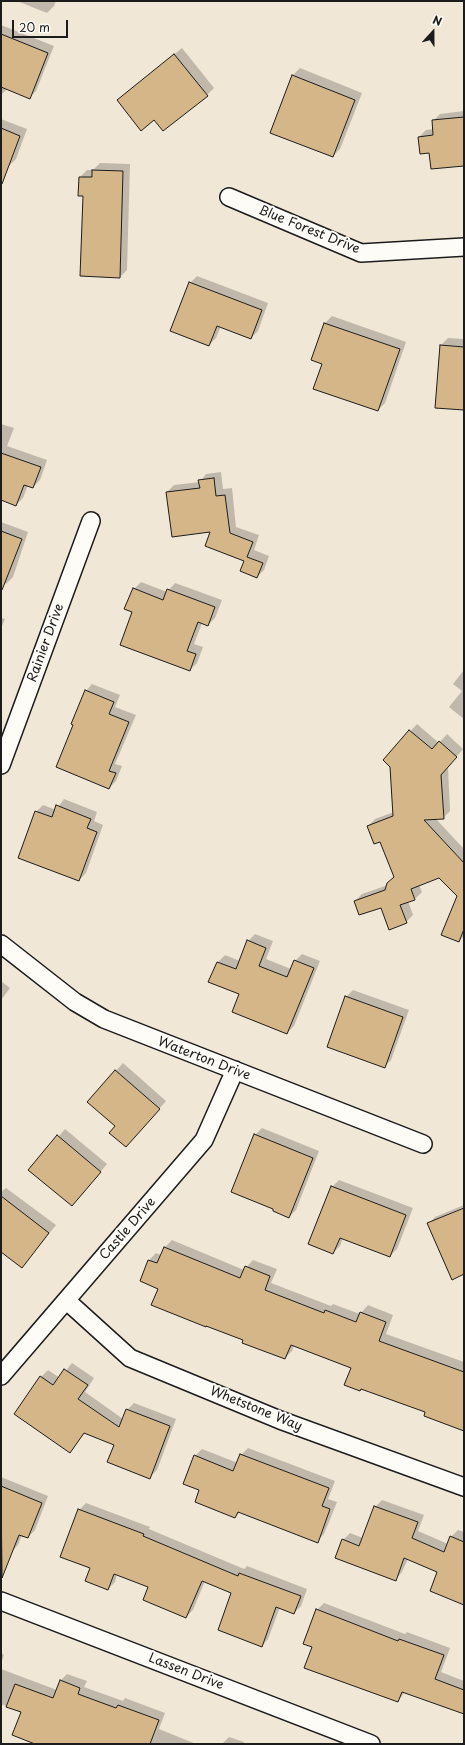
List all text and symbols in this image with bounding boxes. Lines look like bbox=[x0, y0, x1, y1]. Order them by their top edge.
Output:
text: N bbox=[430, 11, 445, 30]
scale bar bbox=[14, 12, 70, 38]
north arrow bbox=[413, 12, 453, 52]
text: 20 m bbox=[19, 18, 50, 36]
street label: Blue Forest Drive bbox=[256, 203, 362, 257]
street label: Rainier Drive bbox=[25, 602, 67, 684]
street label: Waterton Drive bbox=[156, 1034, 252, 1084]
street label: Castle Drive bbox=[97, 1195, 159, 1263]
street label: Whetstone Way bbox=[208, 1383, 304, 1435]
street label: Lassen Drive bbox=[146, 1650, 226, 1694]

